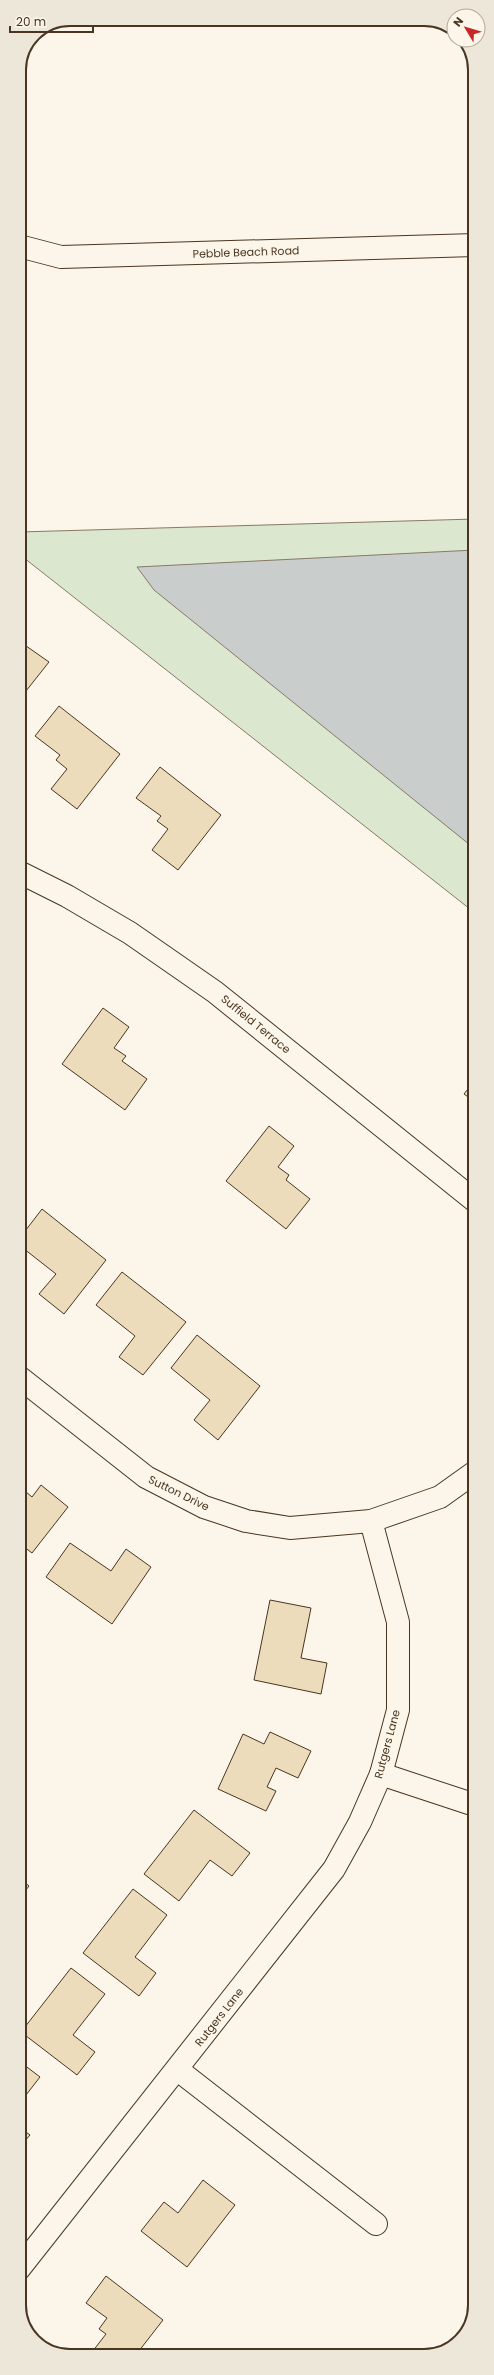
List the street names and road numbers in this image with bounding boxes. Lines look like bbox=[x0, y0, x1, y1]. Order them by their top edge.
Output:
street label: Pebble Beach Road bbox=[192, 242, 300, 262]
street label: Suffield Terrace bbox=[218, 991, 294, 1057]
street label: Sutton Drive bbox=[146, 1471, 212, 1515]
street label: Rutgers Lane bbox=[370, 1708, 404, 1780]
street label: Rutgers Lane bbox=[191, 1984, 247, 2050]

